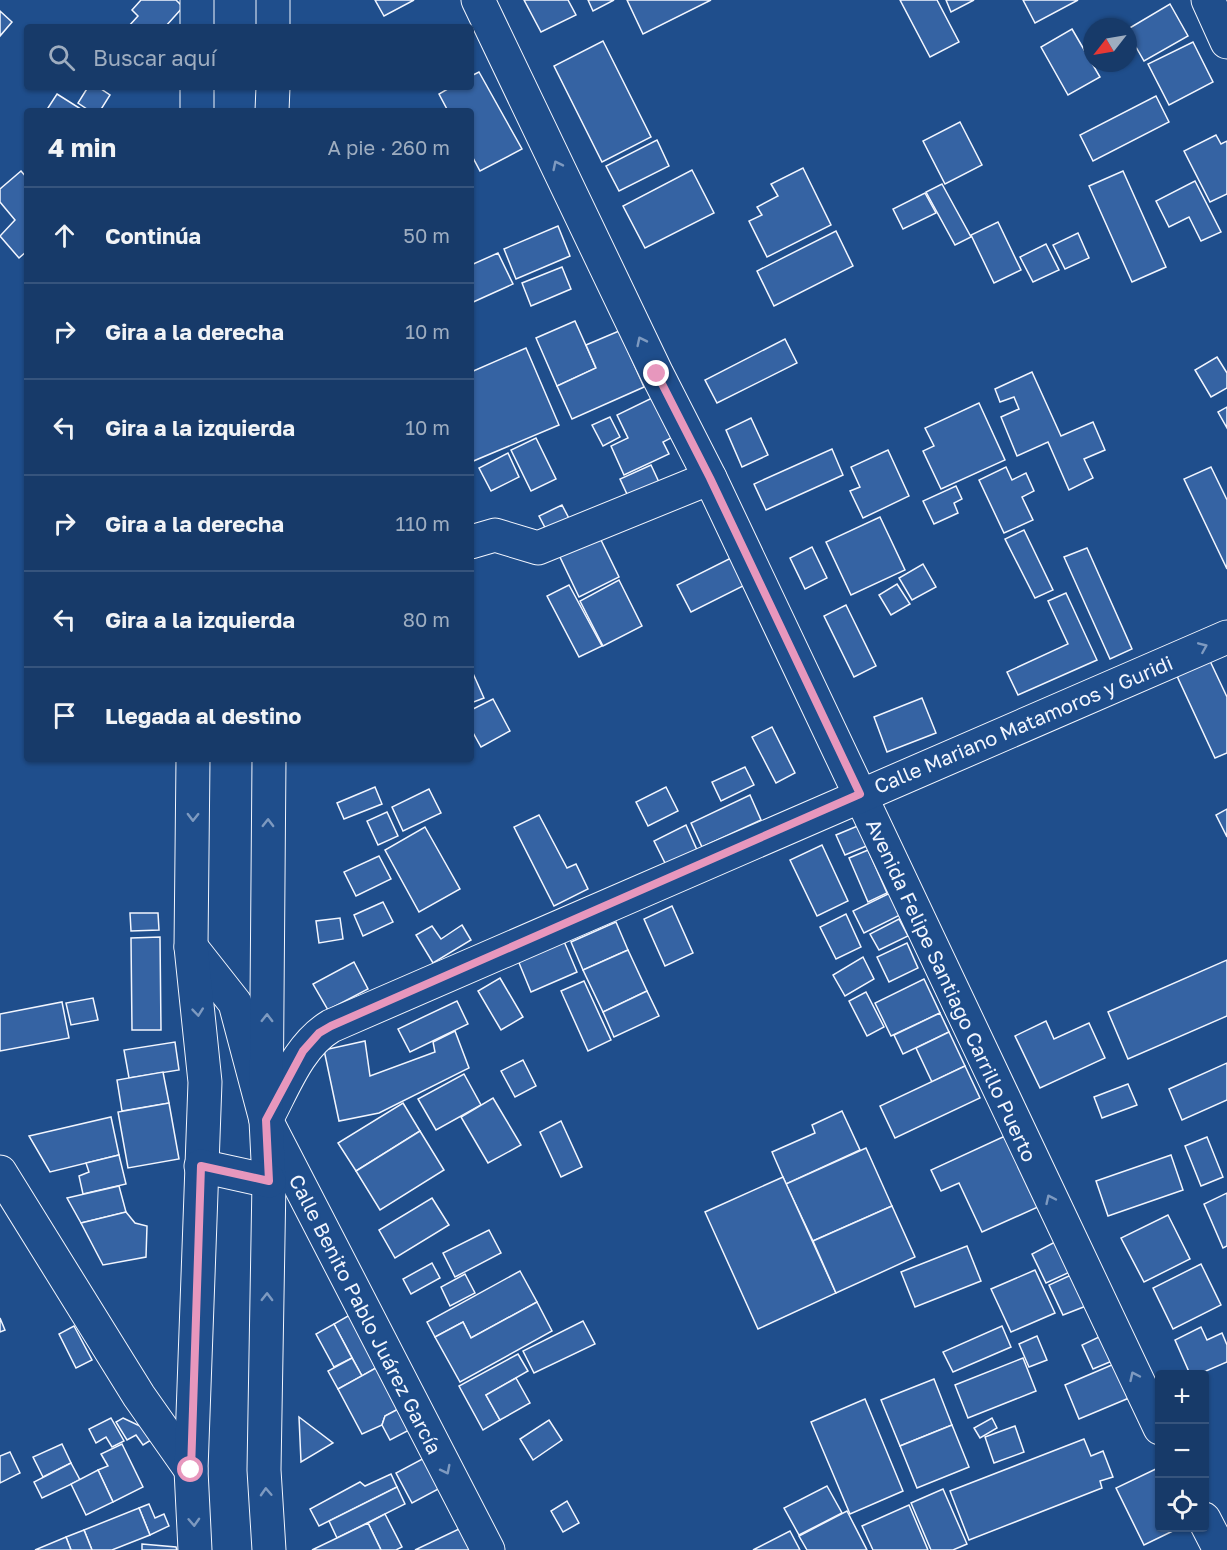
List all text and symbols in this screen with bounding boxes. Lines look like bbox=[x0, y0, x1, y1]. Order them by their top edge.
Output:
north arrow bbox=[1083, 18, 1137, 72]
search box bbox=[24, 24, 474, 90]
icon: search bbox=[45, 41, 78, 74]
text: Buscar aquí bbox=[93, 44, 216, 71]
text: 4 min bbox=[48, 132, 116, 163]
text: A pie · 260 m bbox=[328, 135, 450, 159]
one-way arrow bbox=[553, 161, 565, 172]
icon: ahead bbox=[48, 219, 81, 252]
text: Continúa bbox=[105, 222, 201, 249]
text: 50 m bbox=[403, 223, 450, 247]
icon: right bbox=[48, 315, 81, 348]
text: Gira a la derecha bbox=[105, 318, 284, 345]
text: 10 m bbox=[405, 319, 450, 343]
one-way arrow bbox=[637, 337, 649, 348]
route end bbox=[643, 360, 669, 386]
icon: left bbox=[48, 411, 81, 444]
text: Gira a la izquierda bbox=[105, 414, 295, 441]
text: 10 m bbox=[405, 415, 450, 439]
icon: right bbox=[48, 507, 81, 540]
text: Gira a la derecha bbox=[105, 510, 284, 537]
text: 110 m bbox=[396, 511, 450, 535]
icon: left bbox=[48, 603, 81, 636]
text: Gira a la izquierda bbox=[105, 606, 295, 633]
text: 80 m bbox=[403, 607, 450, 631]
one-way arrow bbox=[1196, 642, 1207, 654]
street label: Calle Mariano Matamoros y Guridi bbox=[870, 650, 1176, 798]
icon: arrive bbox=[48, 699, 81, 732]
text: Llegada al destino bbox=[105, 702, 302, 729]
one-way arrow bbox=[187, 813, 199, 822]
street label: Avenida Felipe Santiago Carrillo Puerto bbox=[862, 815, 1042, 1165]
one-way arrow bbox=[262, 818, 275, 827]
one-way arrow bbox=[191, 1008, 204, 1017]
one-way arrow bbox=[261, 1013, 273, 1022]
street label: Calle Benito Pablo Juárez García bbox=[285, 1170, 447, 1458]
one-way arrow bbox=[1046, 1195, 1058, 1206]
one-way arrow bbox=[261, 1292, 273, 1301]
map controls bbox=[1155, 1370, 1209, 1532]
button: + bbox=[1155, 1370, 1209, 1424]
one-way arrow bbox=[1129, 1371, 1141, 1382]
button: − bbox=[1155, 1424, 1209, 1478]
route start bbox=[177, 1456, 203, 1482]
one-way arrow bbox=[439, 1464, 451, 1475]
button: locate bbox=[1155, 1478, 1209, 1532]
one-way arrow bbox=[259, 1487, 272, 1496]
one-way arrow bbox=[187, 1517, 200, 1526]

